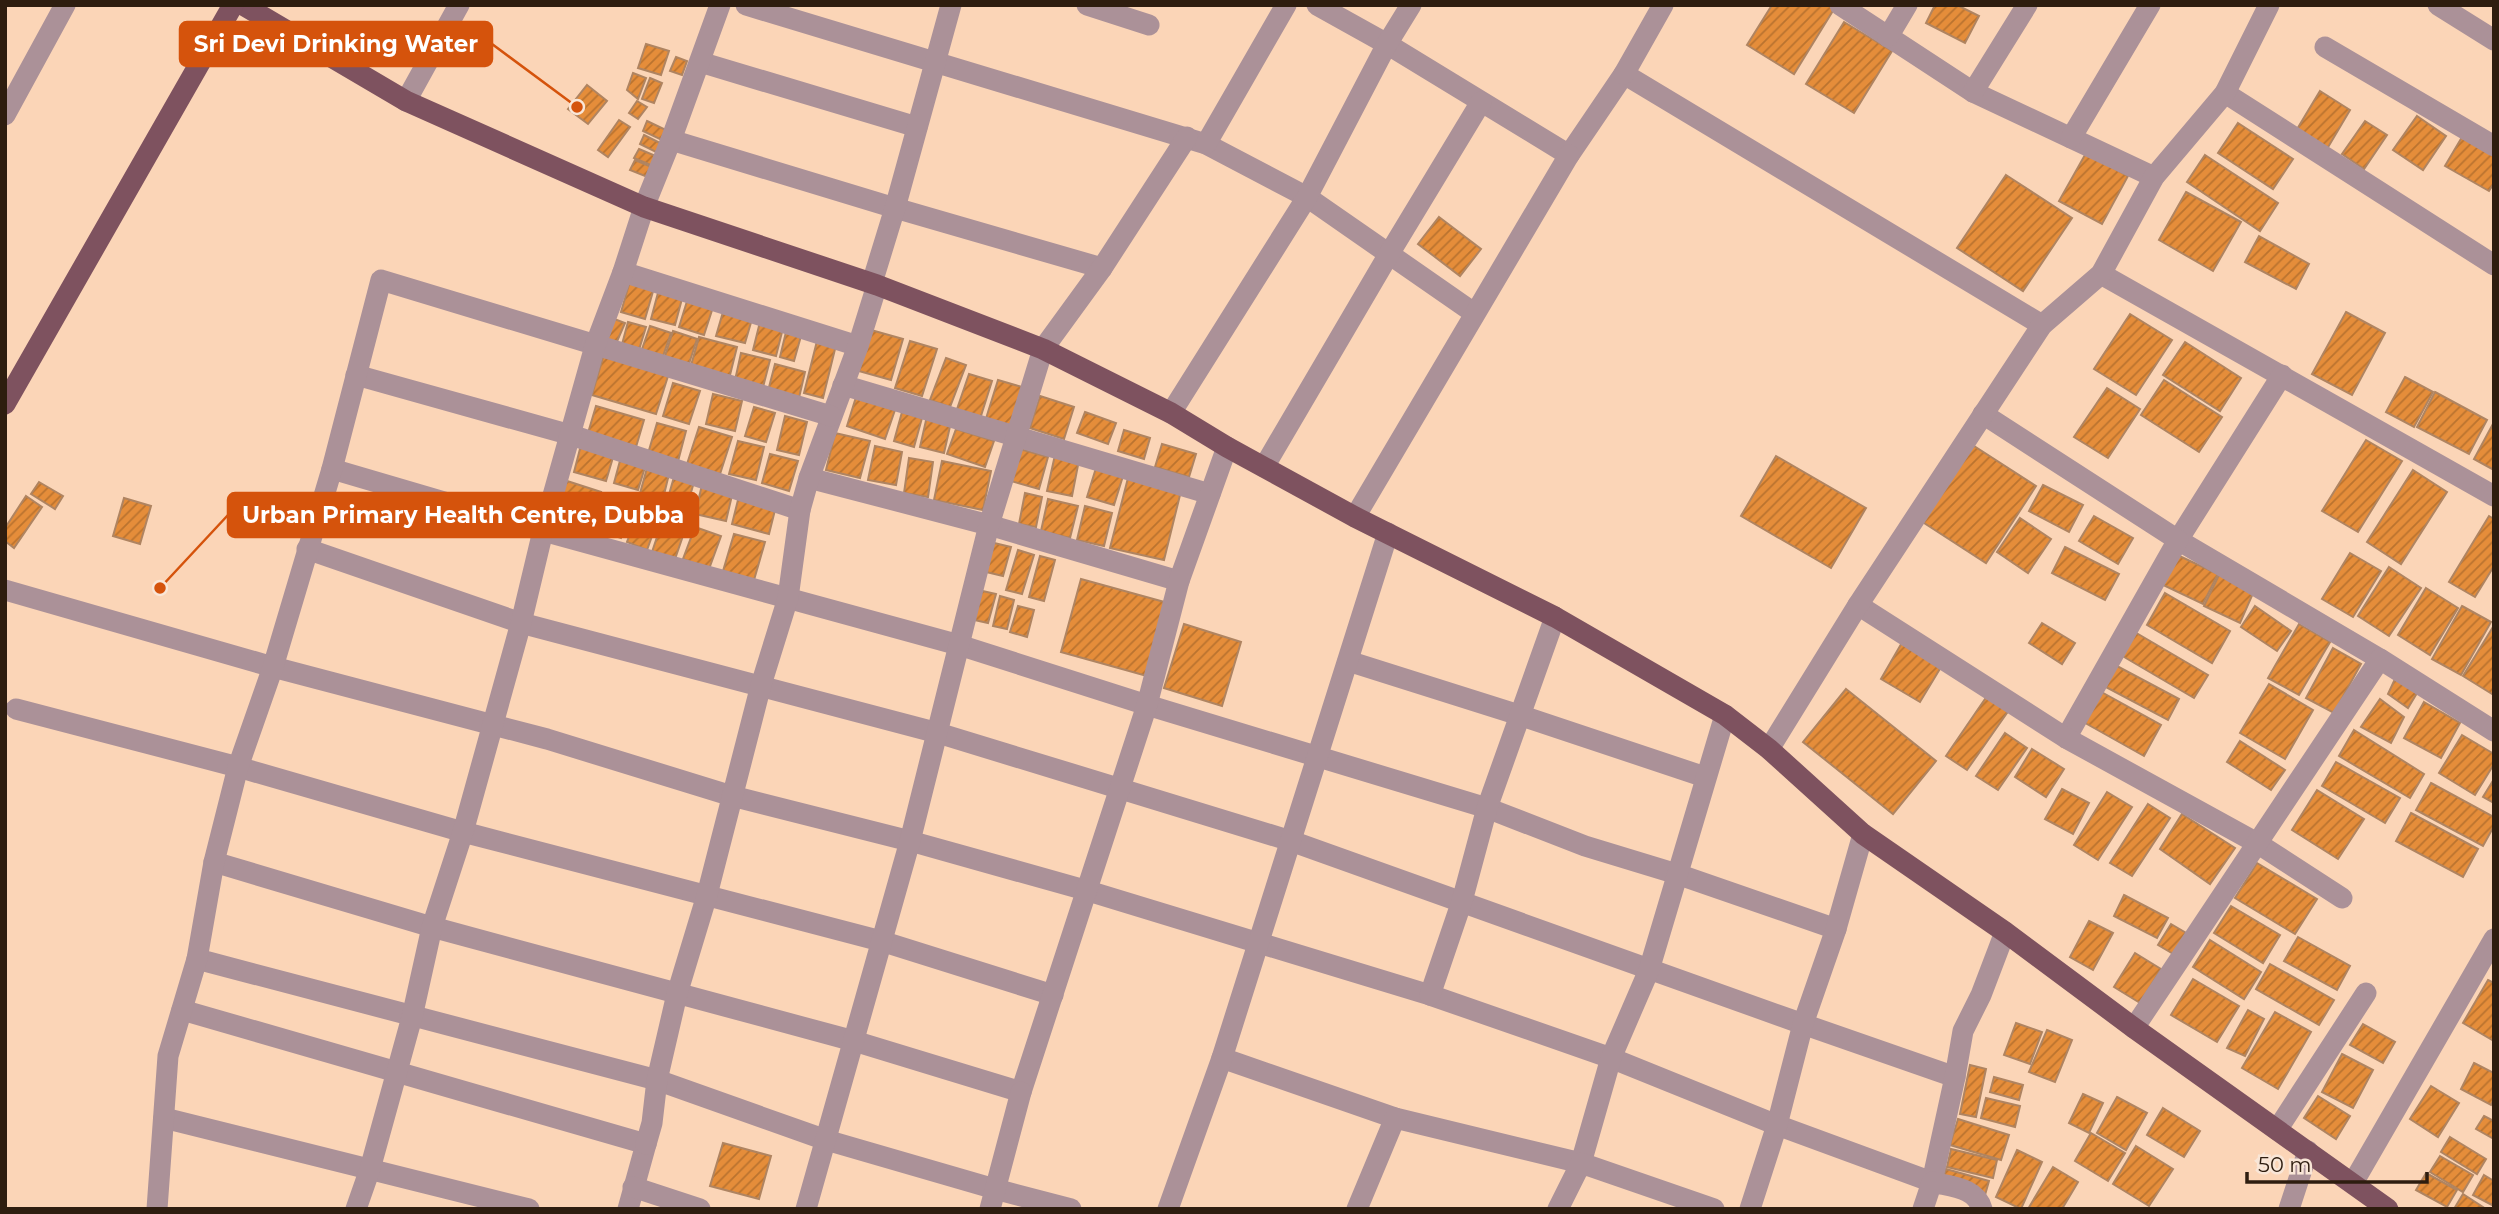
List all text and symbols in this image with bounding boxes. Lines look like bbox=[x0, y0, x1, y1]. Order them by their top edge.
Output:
callout: Sri Devi Drinking Water bbox=[180, 22, 492, 66]
text: Sri Devi Drinking Water bbox=[194, 30, 478, 58]
callout: Urban Primary Health Centre, Dubba bbox=[228, 493, 698, 537]
text: Urban Primary Health Centre, Dubba bbox=[242, 501, 684, 529]
scale bar bbox=[2247, 1140, 2427, 1184]
text: 50 m bbox=[2258, 1152, 2312, 1177]

